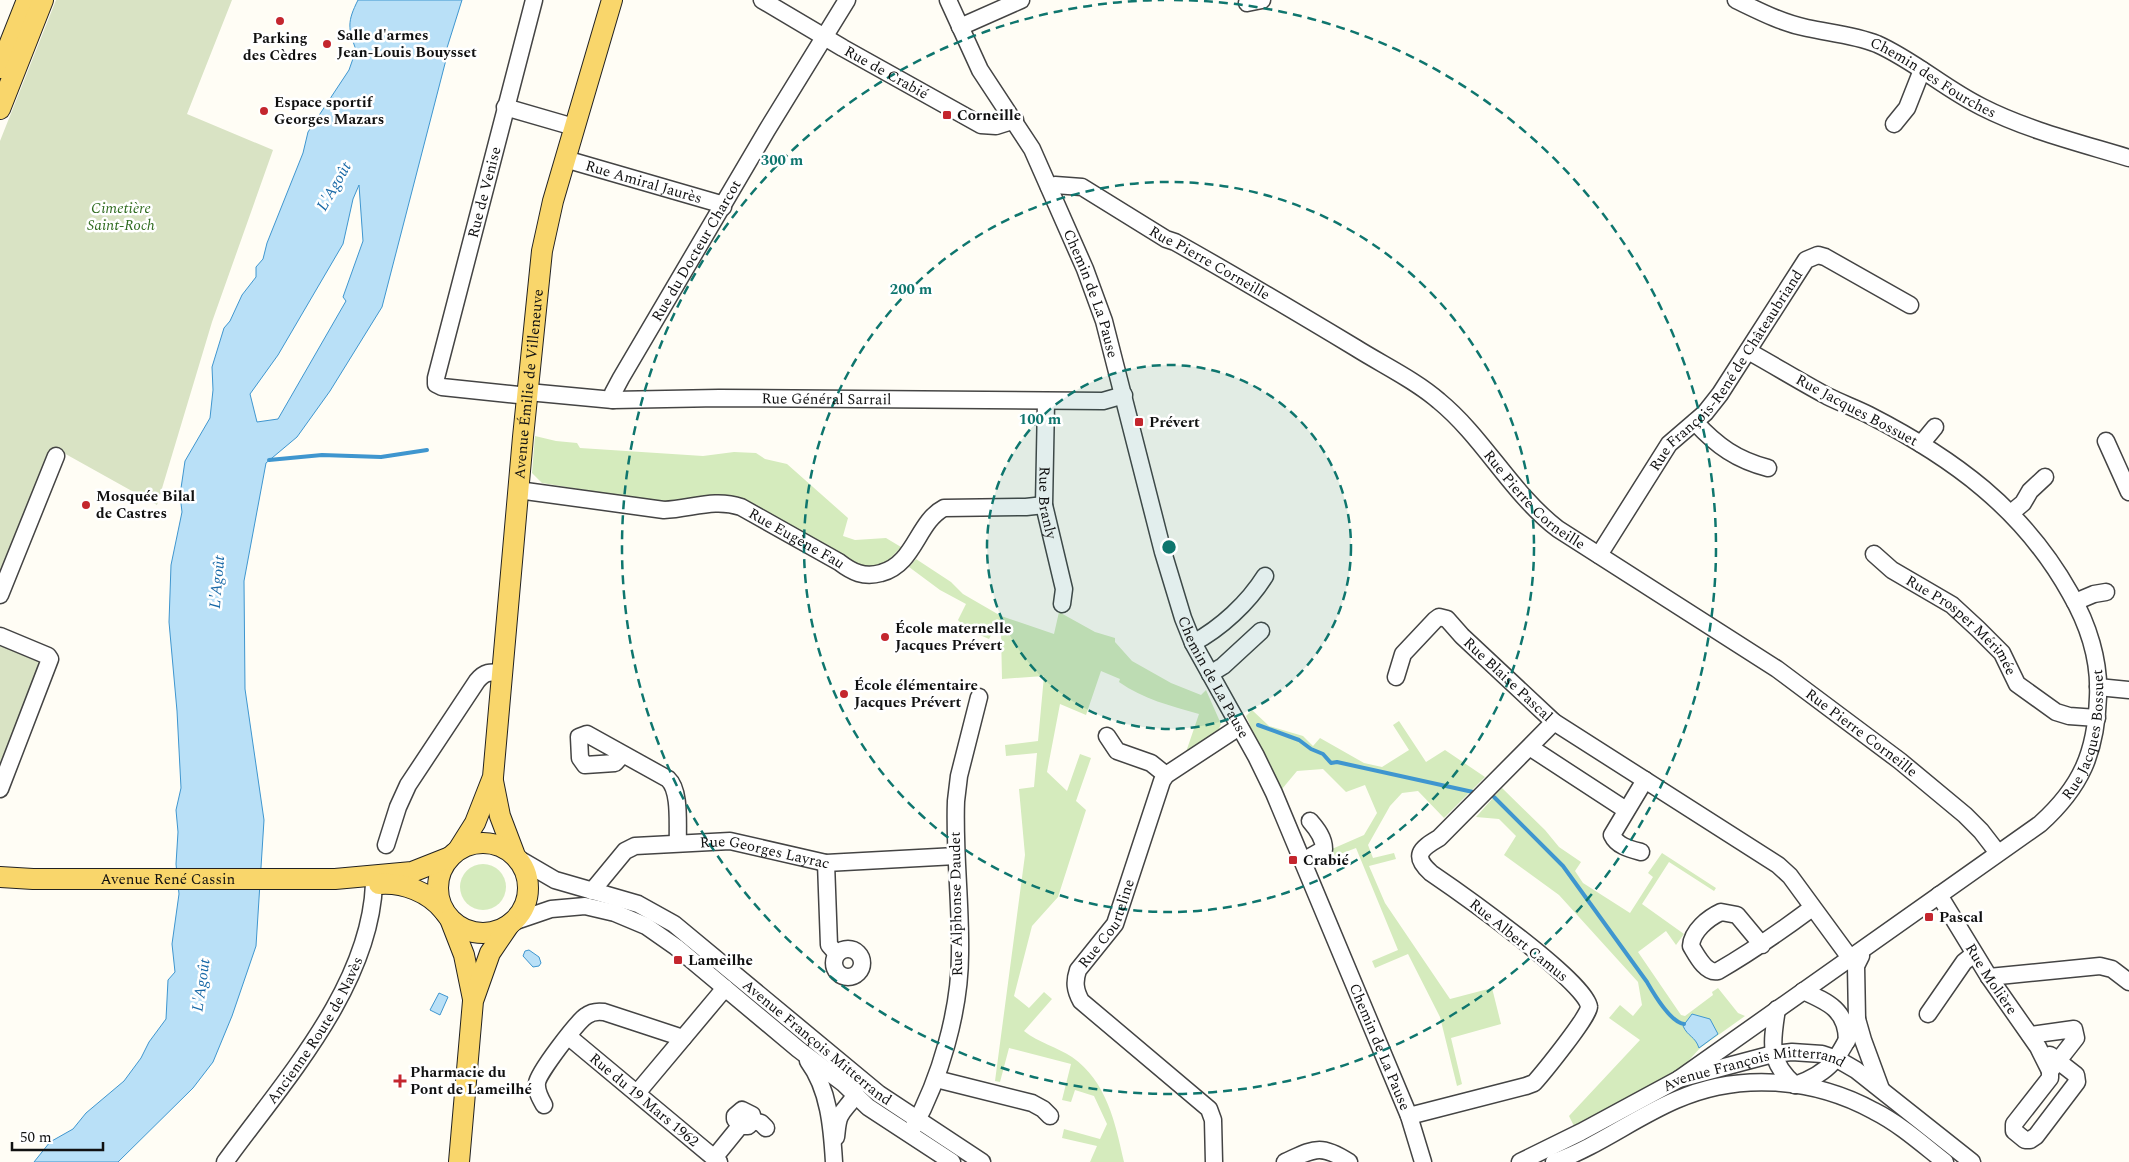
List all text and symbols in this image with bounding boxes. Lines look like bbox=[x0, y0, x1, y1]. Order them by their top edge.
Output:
marker: Parking des Cèdres bbox=[274, 15, 286, 27]
place label: Salle d'armes Jean-Louis Bouysset bbox=[337, 24, 477, 64]
place label: Parking des Cèdres bbox=[243, 27, 317, 67]
street label: Chemin des Fourches bbox=[1867, 31, 2000, 124]
marker: Salle d'armes Jean-Louis Bouysset bbox=[321, 38, 333, 50]
street label: Rue de Crabié bbox=[840, 40, 933, 106]
place label: Espace sportif Georges Mazars bbox=[274, 91, 384, 131]
place label: Corneille bbox=[957, 104, 1021, 127]
marker: Espace sportif Georges Mazars bbox=[258, 105, 270, 117]
marker: Corneille bbox=[941, 109, 953, 121]
street label: Rue de Venise bbox=[462, 144, 507, 241]
text: 300 m bbox=[761, 149, 804, 172]
street label: Rue Amiral Jaurès bbox=[582, 154, 705, 210]
water label: L'Agoût bbox=[310, 157, 358, 216]
street label: Rue du Docteur Charcot bbox=[646, 175, 747, 326]
park label: Cimetière Saint-Roch bbox=[87, 197, 155, 237]
street label: Rue Pierre Corneille bbox=[1144, 220, 1274, 306]
street label: Chemin de La Pause bbox=[1057, 226, 1124, 361]
street label: Rue François-René de Châteaubriand bbox=[1644, 265, 1809, 476]
text: 200 m bbox=[890, 278, 933, 301]
street label: Avenue Émilie de Villeneuve bbox=[508, 288, 550, 480]
street label: Rue Jacques Bossuet bbox=[1792, 368, 1922, 452]
street label: Rue Général Sarrail bbox=[762, 387, 892, 411]
text: 100 m bbox=[1019, 408, 1062, 431]
place label: Prévert bbox=[1149, 411, 1200, 434]
marker: Prévert bbox=[1133, 416, 1145, 428]
street label: Rue Pierre Corneille bbox=[1478, 445, 1590, 556]
street label: Rue Branly bbox=[1032, 466, 1063, 542]
place label: Mosquée Bilal de Castres bbox=[96, 485, 195, 525]
marker: Mosquée Bilal de Castres bbox=[80, 499, 92, 511]
street label: Rue Eugène Fau bbox=[744, 502, 850, 575]
centre of rings bbox=[1160, 538, 1178, 556]
water label: L'Agoût bbox=[203, 554, 231, 610]
street label: Rue Prosper Mérimée bbox=[1901, 569, 2022, 679]
street label: Chemin de La Pause bbox=[1171, 613, 1255, 743]
place label: École maternelle Jacques Prévert bbox=[895, 617, 1011, 657]
marker: École maternelle Jacques Prévert bbox=[879, 631, 891, 643]
street label: Rue Blaise Pascal bbox=[1458, 632, 1558, 727]
street label: Rue Jacques Bossuet bbox=[2056, 668, 2110, 805]
place label: École élémentaire Jacques Prévert bbox=[854, 674, 978, 714]
street label: Rue Pierre Corneille bbox=[1800, 683, 1923, 783]
marker: École élémentaire Jacques Prévert bbox=[838, 688, 850, 700]
street label: Rue Georges Layrac bbox=[699, 830, 832, 875]
street label: Rue Alphonse Daudet bbox=[944, 831, 969, 977]
place label: Crabié bbox=[1303, 849, 1349, 872]
marker: Crabié bbox=[1287, 854, 1299, 866]
street label: Avenue René Cassin bbox=[101, 868, 236, 891]
street label: Rue Courteline bbox=[1073, 876, 1141, 973]
street label: Rue Albert Camus bbox=[1464, 893, 1573, 988]
place label: Pascal bbox=[1939, 906, 1983, 929]
marker: Pascal bbox=[1923, 911, 1935, 923]
street label: Rue Molière bbox=[1959, 939, 2023, 1020]
place label: Lameilhe bbox=[688, 949, 753, 972]
street label: Ancienne Route de Navès bbox=[261, 953, 369, 1109]
marker: Lameilhe bbox=[672, 954, 684, 966]
water label: L'Agoût bbox=[185, 956, 217, 1013]
street label: Avenue François Mitterrand bbox=[737, 974, 896, 1111]
street label: Chemin de La Pause bbox=[1343, 980, 1416, 1114]
street label: Avenue François Mitterrand bbox=[1658, 1041, 1850, 1098]
street label: Rue du 19 Mars 1962 bbox=[584, 1048, 704, 1153]
place label: Pharmacie du Pont de Lameilhé bbox=[410, 1061, 532, 1101]
marker: Pharmacie du Pont de Lameilhé bbox=[394, 1075, 406, 1087]
scale bar bbox=[12, 1120, 104, 1152]
text: 50 m bbox=[20, 1126, 52, 1149]

